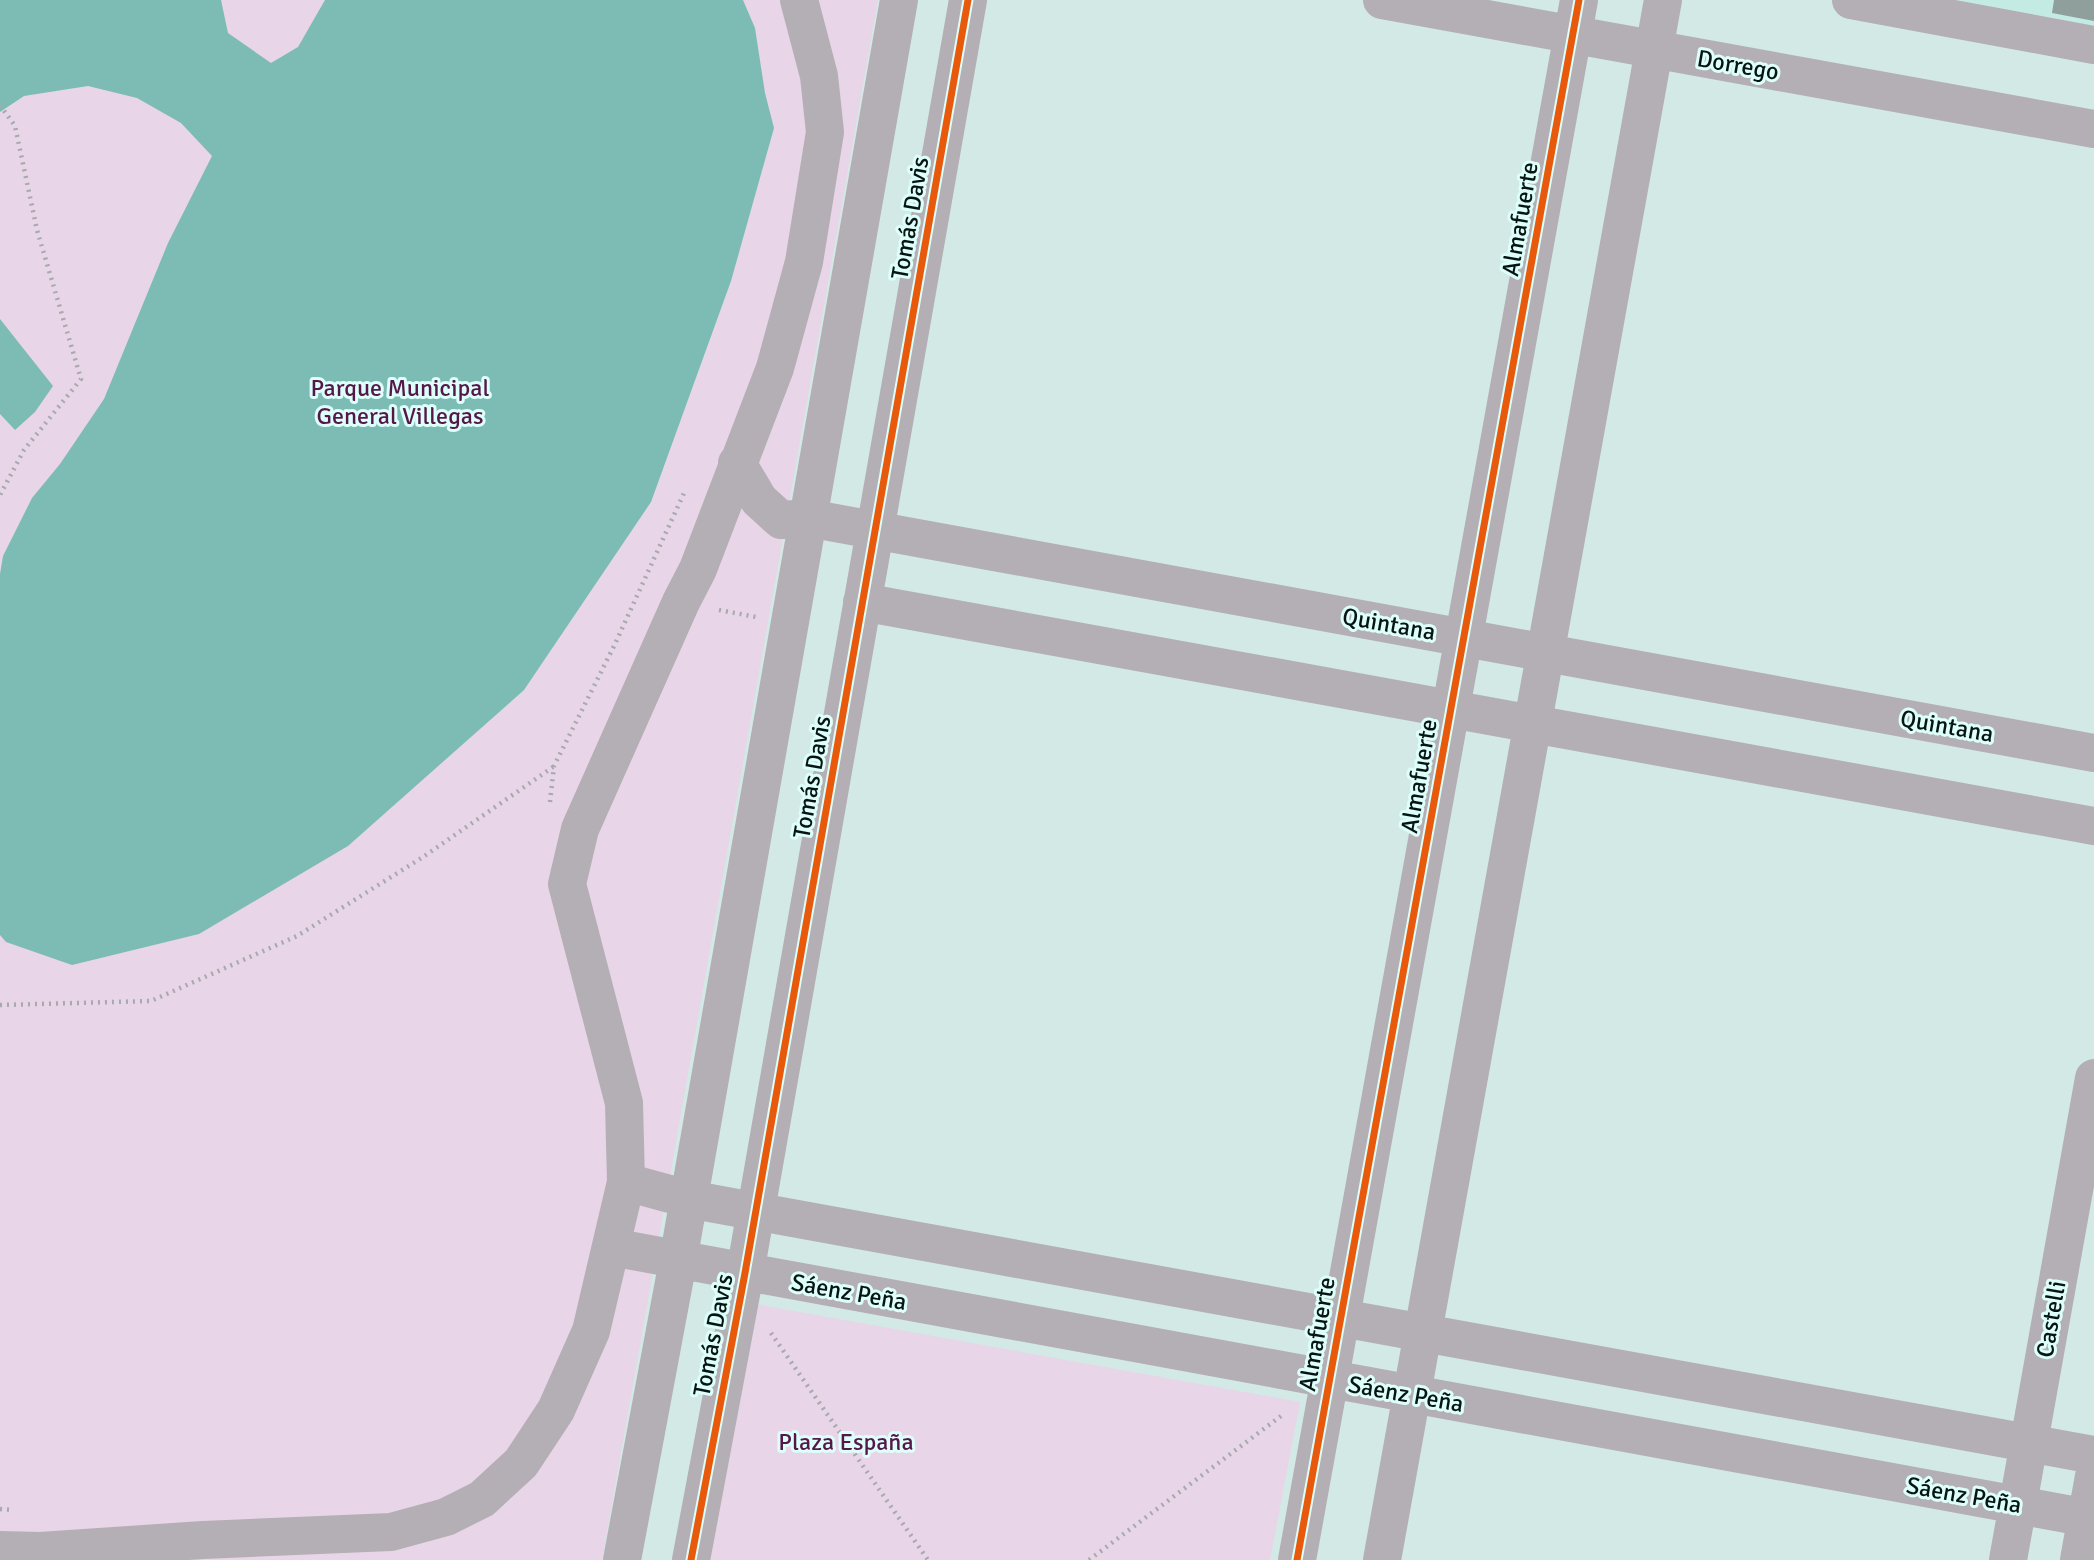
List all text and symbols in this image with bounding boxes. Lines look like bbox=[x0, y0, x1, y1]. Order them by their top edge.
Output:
street label: Dorrego bbox=[1695, 43, 1781, 87]
street label: Tomás Davis bbox=[884, 154, 936, 282]
street label: Almafuerte bbox=[1495, 160, 1545, 278]
park label: Parque Municipal General Villegas bbox=[310, 373, 490, 431]
street label: Quintana bbox=[1340, 601, 1438, 647]
street label: Quintana bbox=[1898, 703, 1996, 749]
street label: Tomás Davis bbox=[786, 713, 838, 841]
street label: Almafuerte bbox=[1394, 717, 1444, 835]
street label: Sáenz Peña bbox=[789, 1267, 909, 1317]
street label: Tomás Davis bbox=[686, 1271, 740, 1399]
street label: Almafuerte bbox=[1292, 1275, 1342, 1393]
street label: Castelli bbox=[2030, 1278, 2072, 1360]
street label: Sáenz Peña bbox=[1346, 1369, 1466, 1419]
park label: Plaza España bbox=[778, 1427, 914, 1457]
street label: Sáenz Peña bbox=[1904, 1470, 2024, 1520]

